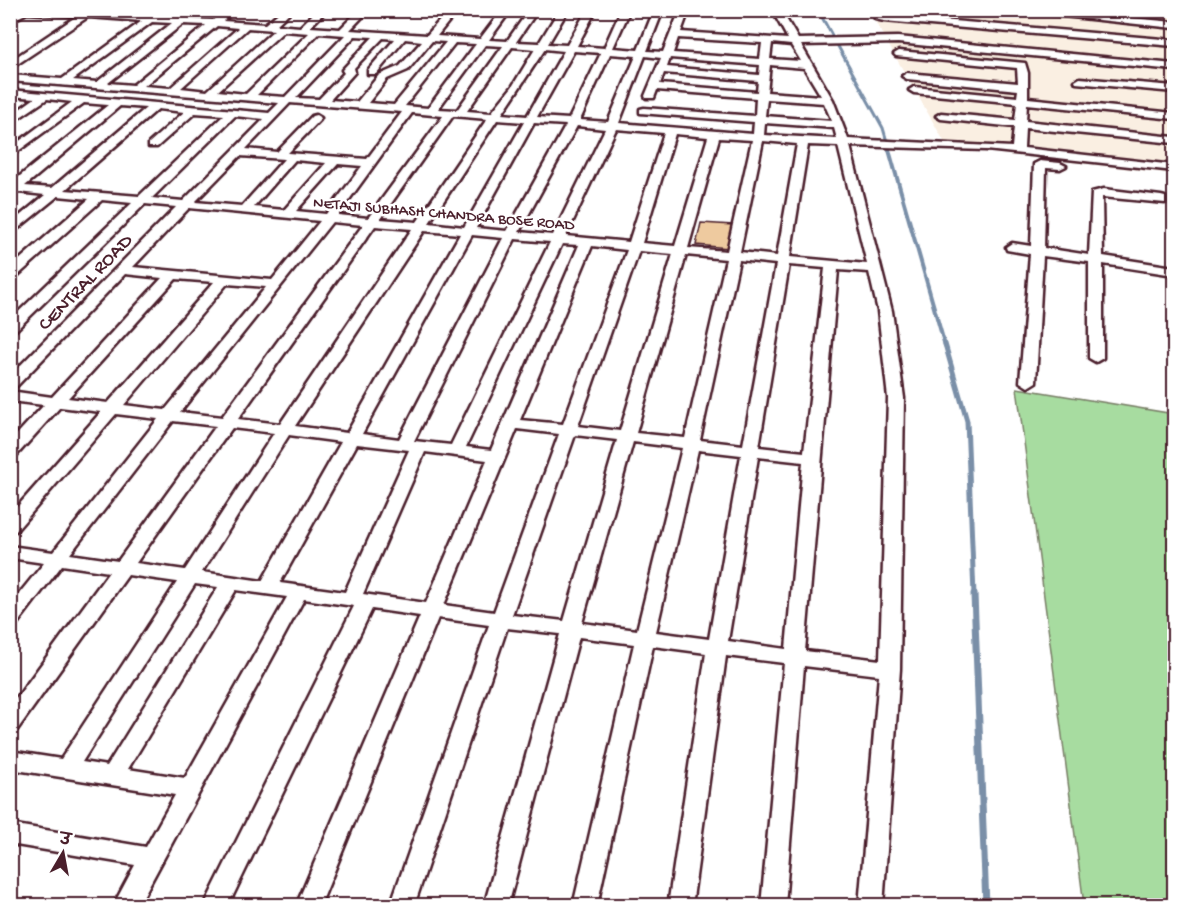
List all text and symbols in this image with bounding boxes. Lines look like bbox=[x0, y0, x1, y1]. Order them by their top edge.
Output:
street label: NETAJI SUBHASH CHANDRA BOSE ROAD bbox=[312, 195, 576, 236]
street label: CENTRAL ROAD bbox=[35, 230, 139, 337]
north arrow bbox=[33, 823, 93, 883]
text: उ bbox=[56, 831, 73, 852]

